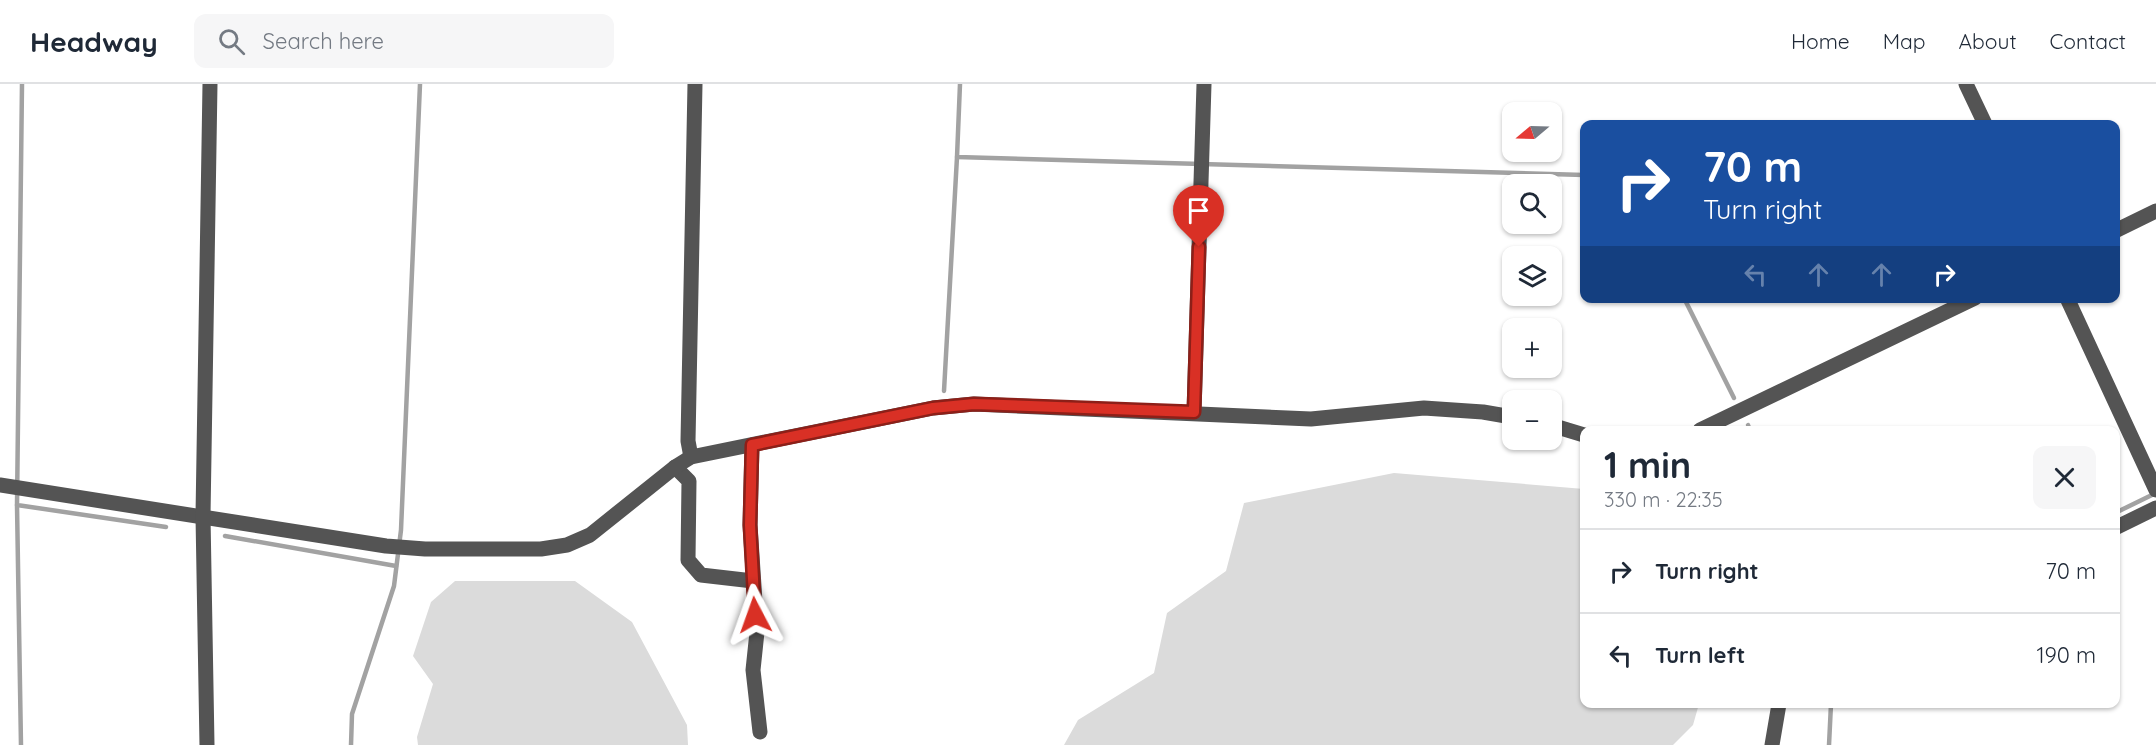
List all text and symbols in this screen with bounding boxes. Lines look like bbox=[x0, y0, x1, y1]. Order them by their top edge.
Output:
search box bbox=[194, 14, 614, 68]
text: Headway bbox=[30, 24, 158, 59]
icon: search bbox=[215, 25, 248, 58]
text: Search here bbox=[263, 27, 384, 55]
text: Home bbox=[1791, 28, 1850, 54]
text: Map bbox=[1883, 28, 1926, 54]
text: About bbox=[1959, 28, 2017, 54]
text: Contact bbox=[2050, 28, 2126, 54]
north arrow bbox=[1502, 102, 1562, 162]
map controls bbox=[1502, 102, 1562, 450]
text: 70 m bbox=[1703, 140, 1802, 193]
icon: right bbox=[1604, 144, 1682, 222]
button: search bbox=[1502, 174, 1562, 234]
pin bbox=[1173, 185, 1224, 247]
text: Turn right bbox=[1703, 192, 1822, 226]
icon: arrive bbox=[1182, 194, 1215, 227]
button: layers bbox=[1502, 246, 1562, 306]
icon: left bbox=[1739, 258, 1772, 291]
icon: ahead bbox=[1802, 258, 1835, 291]
icon: ahead bbox=[1865, 258, 1898, 291]
icon: right bbox=[1928, 258, 1961, 291]
button: + bbox=[1502, 318, 1562, 378]
button: − bbox=[1502, 390, 1562, 450]
text: 1 min bbox=[1604, 442, 1691, 487]
button: close bbox=[2033, 446, 2096, 509]
text: 330 m · 22:35 bbox=[1604, 487, 1723, 512]
icon: right bbox=[1604, 555, 1637, 588]
text: Turn right bbox=[1655, 557, 1759, 585]
text: 70 m bbox=[2046, 557, 2096, 585]
position arrow bbox=[723, 583, 787, 647]
icon: left bbox=[1604, 639, 1637, 672]
text: Turn left bbox=[1655, 641, 1745, 669]
text: 190 m bbox=[2036, 641, 2096, 669]

